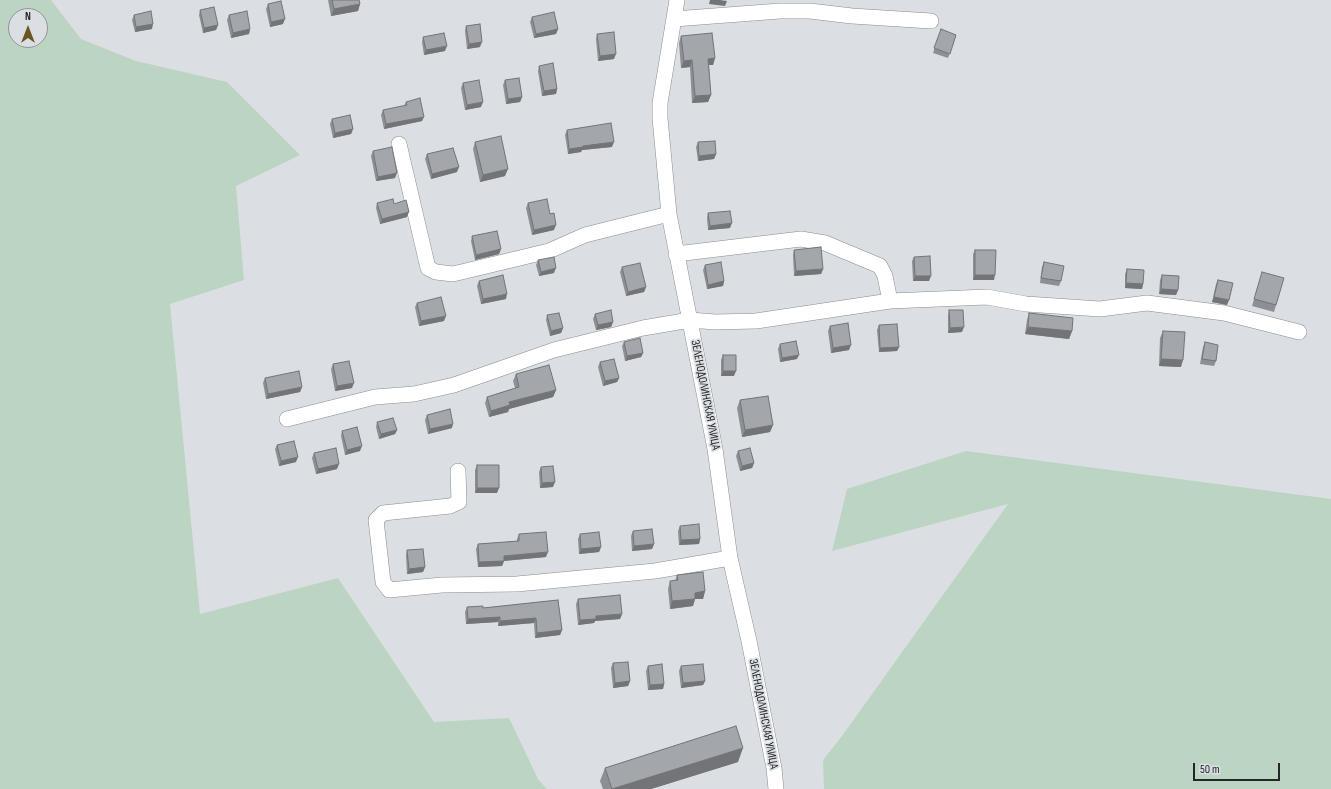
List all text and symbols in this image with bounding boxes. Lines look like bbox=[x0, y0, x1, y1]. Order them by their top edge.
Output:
north arrow bbox=[8, 8, 48, 48]
text: N bbox=[25, 10, 31, 23]
street label: ЗЕЛЕНОДОЛИНСКАЯ УЛИЦА bbox=[687, 339, 723, 451]
street label: ЗЕЛЕНОДОЛИНСКАЯ УЛИЦА bbox=[745, 658, 781, 770]
scale bar bbox=[1195, 755, 1282, 781]
text: 50 m bbox=[1200, 762, 1220, 777]

